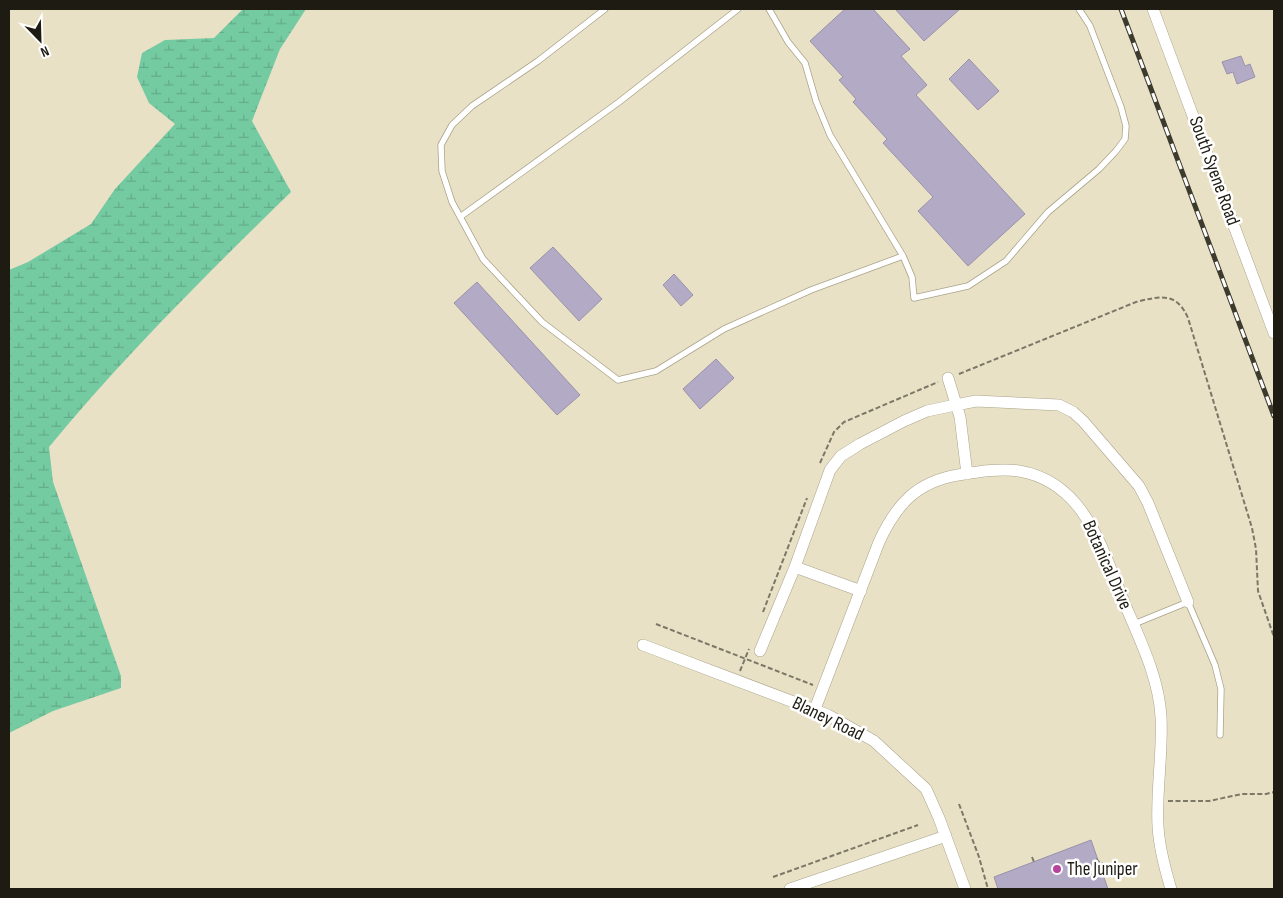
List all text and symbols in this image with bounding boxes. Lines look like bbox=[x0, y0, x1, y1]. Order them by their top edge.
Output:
north arrow bbox=[15, 15, 65, 65]
text: N bbox=[38, 42, 52, 61]
street label: South Syene Road bbox=[1184, 113, 1244, 229]
street label: Botanical Drive bbox=[1077, 517, 1137, 613]
street label: Blaney Road bbox=[788, 692, 868, 746]
place label: The Juniper bbox=[1067, 858, 1138, 881]
marker: The Juniper bbox=[1051, 863, 1063, 875]

